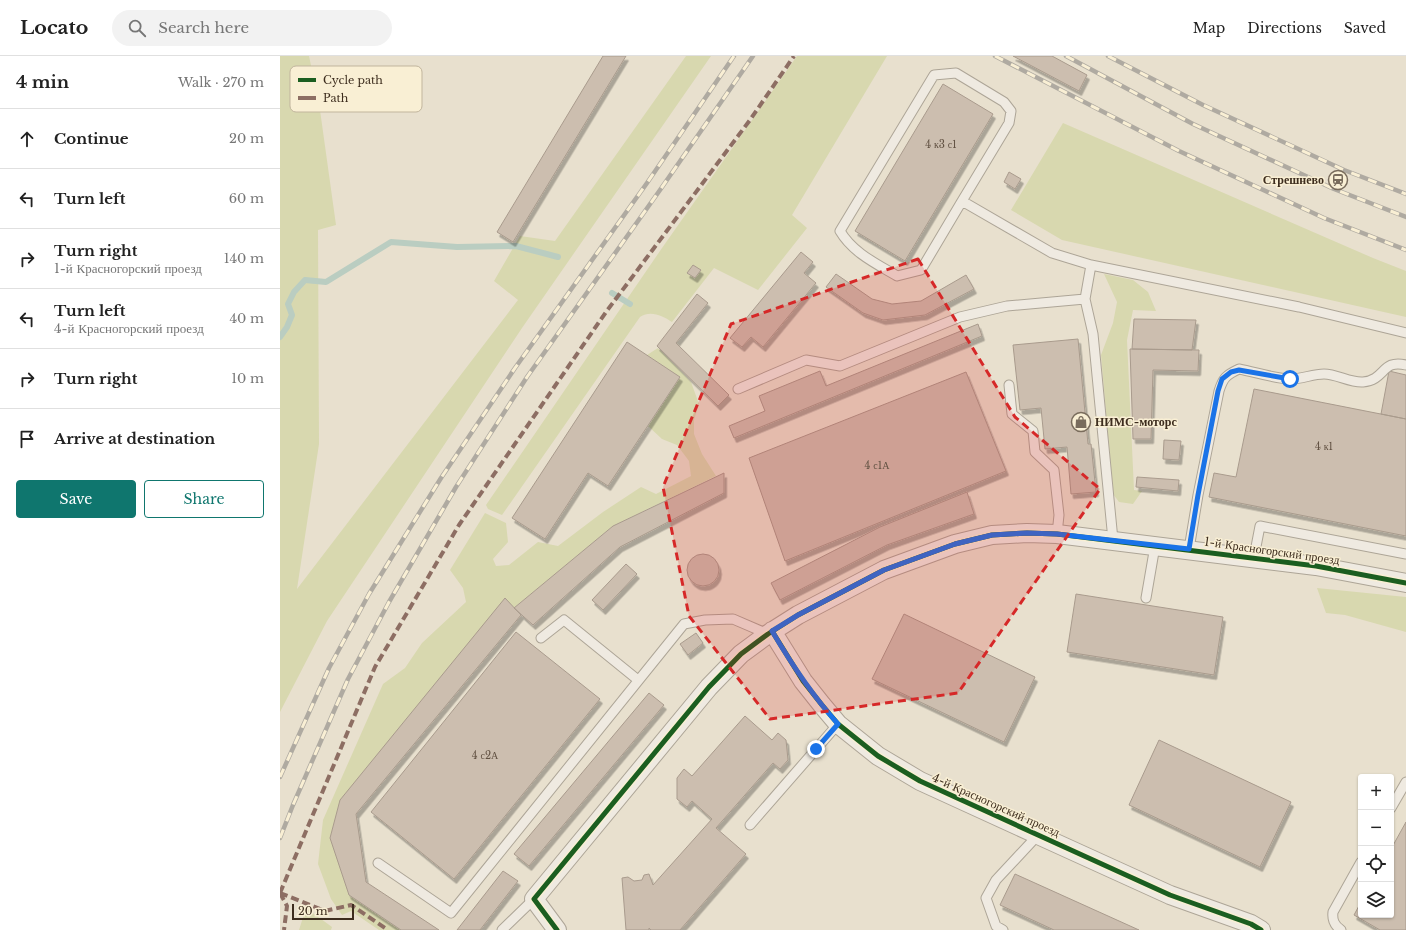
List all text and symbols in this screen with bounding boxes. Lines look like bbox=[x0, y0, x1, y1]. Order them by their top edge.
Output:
search box bbox=[112, 10, 392, 46]
text: Locato bbox=[20, 16, 88, 39]
icon: search bbox=[126, 17, 148, 39]
text: Search here bbox=[158, 18, 249, 37]
text: Map bbox=[1193, 19, 1225, 37]
text: Directions bbox=[1247, 19, 1322, 37]
text: Saved bbox=[1344, 19, 1386, 37]
legend bbox=[290, 66, 422, 112]
text: 4 min bbox=[16, 72, 69, 93]
text: Cycle path bbox=[323, 73, 383, 87]
text: Walk · 270 m bbox=[178, 74, 264, 91]
text: Path bbox=[323, 91, 349, 105]
icon: ahead bbox=[16, 128, 38, 150]
text: Continue bbox=[54, 129, 129, 148]
text: 20 m bbox=[229, 130, 264, 147]
house number: 4 к3 с1 bbox=[925, 138, 957, 151]
station icon: Стрешнево bbox=[1327, 169, 1349, 191]
place label: Стрешнево bbox=[1263, 172, 1324, 187]
icon: left bbox=[16, 188, 38, 210]
text: Turn left bbox=[54, 189, 125, 208]
text: 60 m bbox=[229, 190, 264, 207]
text: Turn right bbox=[54, 241, 137, 260]
icon: right bbox=[16, 248, 38, 270]
text: 140 m bbox=[224, 250, 264, 267]
text: 1-й Красногорский проезд bbox=[54, 260, 202, 277]
text: Turn left bbox=[54, 301, 125, 320]
icon: left bbox=[16, 308, 38, 330]
text: 40 m bbox=[229, 310, 264, 327]
text: 4-й Красногорский проезд bbox=[54, 320, 204, 337]
icon: right bbox=[16, 368, 38, 390]
text: Turn right bbox=[54, 369, 137, 388]
text: 10 m bbox=[231, 370, 264, 387]
route start bbox=[1281, 370, 1299, 388]
shop icon: НИМС-моторс bbox=[1070, 411, 1092, 433]
place label: НИМС-моторс bbox=[1095, 414, 1177, 429]
icon: arrive bbox=[16, 428, 38, 450]
text: Arrive at destination bbox=[54, 429, 215, 448]
house number: 4 к1 bbox=[1315, 440, 1333, 453]
house number: 4 с1А bbox=[865, 459, 890, 472]
button: Save bbox=[16, 480, 136, 518]
button: Share bbox=[144, 480, 264, 518]
street label: 1-й Красногорский проезд bbox=[1203, 534, 1341, 567]
route end bbox=[807, 740, 825, 758]
house number: 4 с2А bbox=[472, 749, 499, 762]
street label: 4-й Красногорский проезд bbox=[930, 770, 1062, 840]
map controls bbox=[1358, 774, 1394, 918]
button: + bbox=[1358, 774, 1394, 810]
button: − bbox=[1358, 810, 1394, 846]
button: locate bbox=[1358, 846, 1394, 882]
button: layers bbox=[1358, 882, 1394, 918]
scale bar bbox=[292, 902, 354, 921]
text: 20 m bbox=[298, 904, 328, 918]

